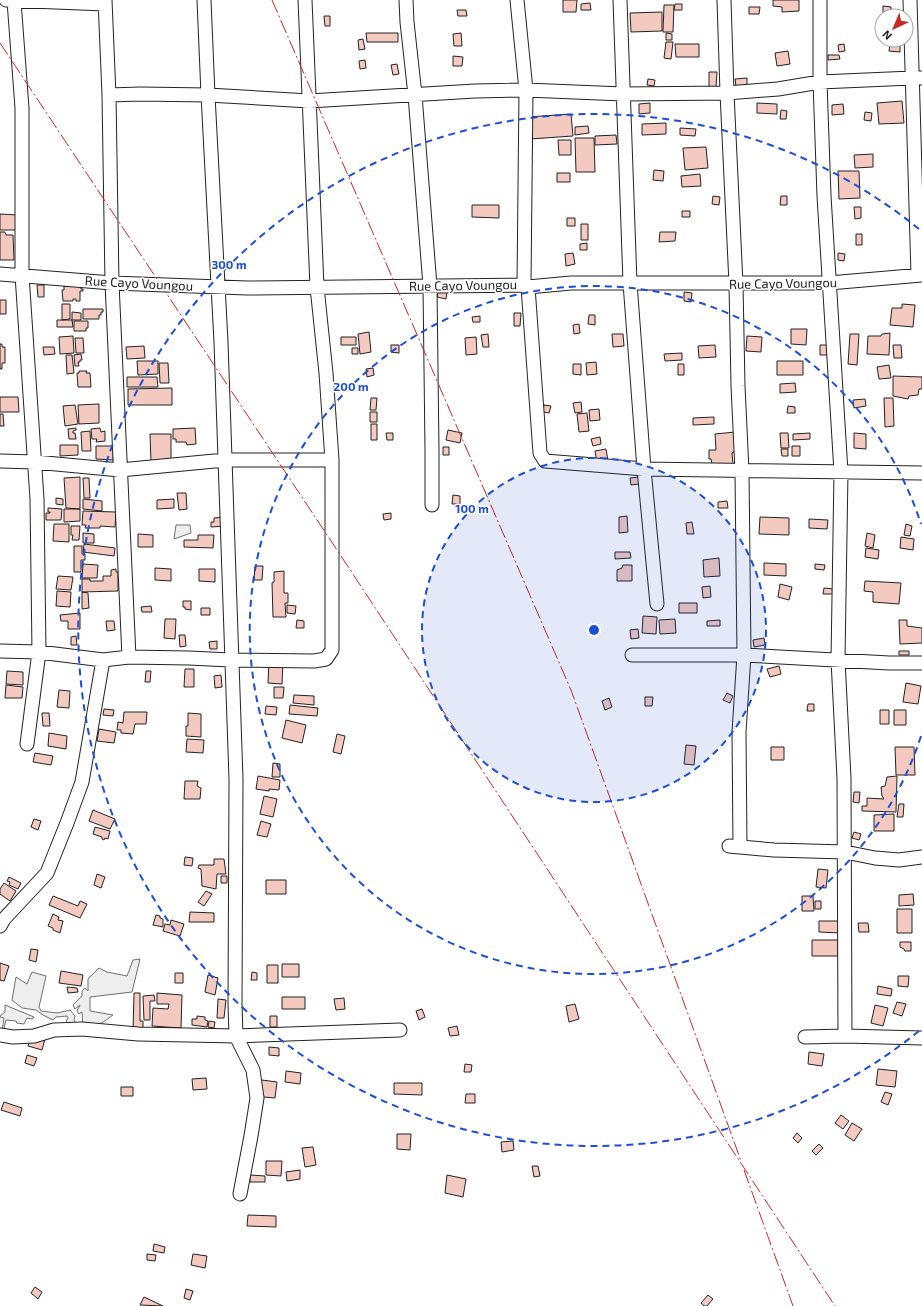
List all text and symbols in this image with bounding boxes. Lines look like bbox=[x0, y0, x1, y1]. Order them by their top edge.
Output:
north arrow bbox=[874, 8, 914, 48]
text: N bbox=[879, 28, 894, 43]
text: 300 m bbox=[211, 257, 247, 271]
street label: Rue Cayo Voungou bbox=[84, 272, 194, 294]
street label: Rue Cayo Voungou bbox=[729, 274, 837, 292]
street label: Rue Cayo Voungou bbox=[409, 276, 517, 294]
text: 200 m bbox=[333, 379, 369, 393]
text: 100 m bbox=[455, 501, 489, 515]
centre of rings bbox=[587, 623, 601, 637]

